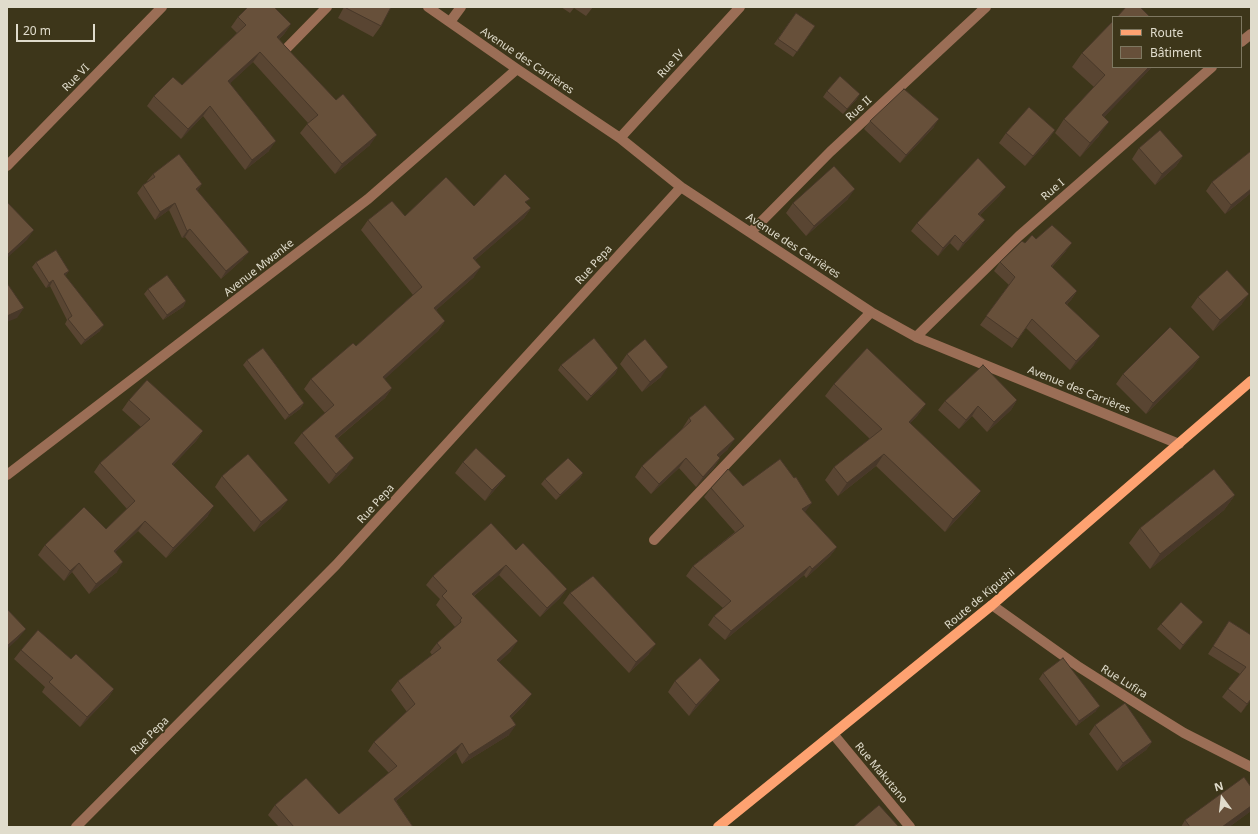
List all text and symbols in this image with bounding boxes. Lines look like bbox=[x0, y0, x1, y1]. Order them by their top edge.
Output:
scale bar bbox=[18, 16, 97, 42]
legend bbox=[1112, 16, 1242, 68]
text: 20 m bbox=[23, 22, 51, 39]
text: Route bbox=[1150, 24, 1183, 41]
street label: Avenue des Carrières bbox=[478, 25, 576, 97]
text: Bâtiment bbox=[1150, 44, 1202, 61]
street label: Rue IV bbox=[655, 47, 687, 81]
street label: Rue VI bbox=[60, 62, 92, 94]
street label: Rue II bbox=[843, 94, 875, 124]
street label: Rue I bbox=[1039, 176, 1067, 204]
street label: Avenue des Carrières bbox=[743, 211, 843, 281]
street label: Avenue Mwanke bbox=[221, 237, 297, 299]
street label: Rue Pepa bbox=[573, 243, 615, 287]
street label: Avenue des Carrières bbox=[1026, 363, 1132, 417]
street label: Rue Pepa bbox=[355, 482, 397, 526]
street label: Route de Kipushi bbox=[942, 566, 1018, 632]
street label: Rue Lufira bbox=[1098, 663, 1150, 701]
street label: Rue Pepa bbox=[128, 714, 172, 758]
street label: Rue Makutano bbox=[852, 740, 910, 806]
north arrow bbox=[1202, 778, 1242, 818]
text: N bbox=[1212, 778, 1225, 794]

